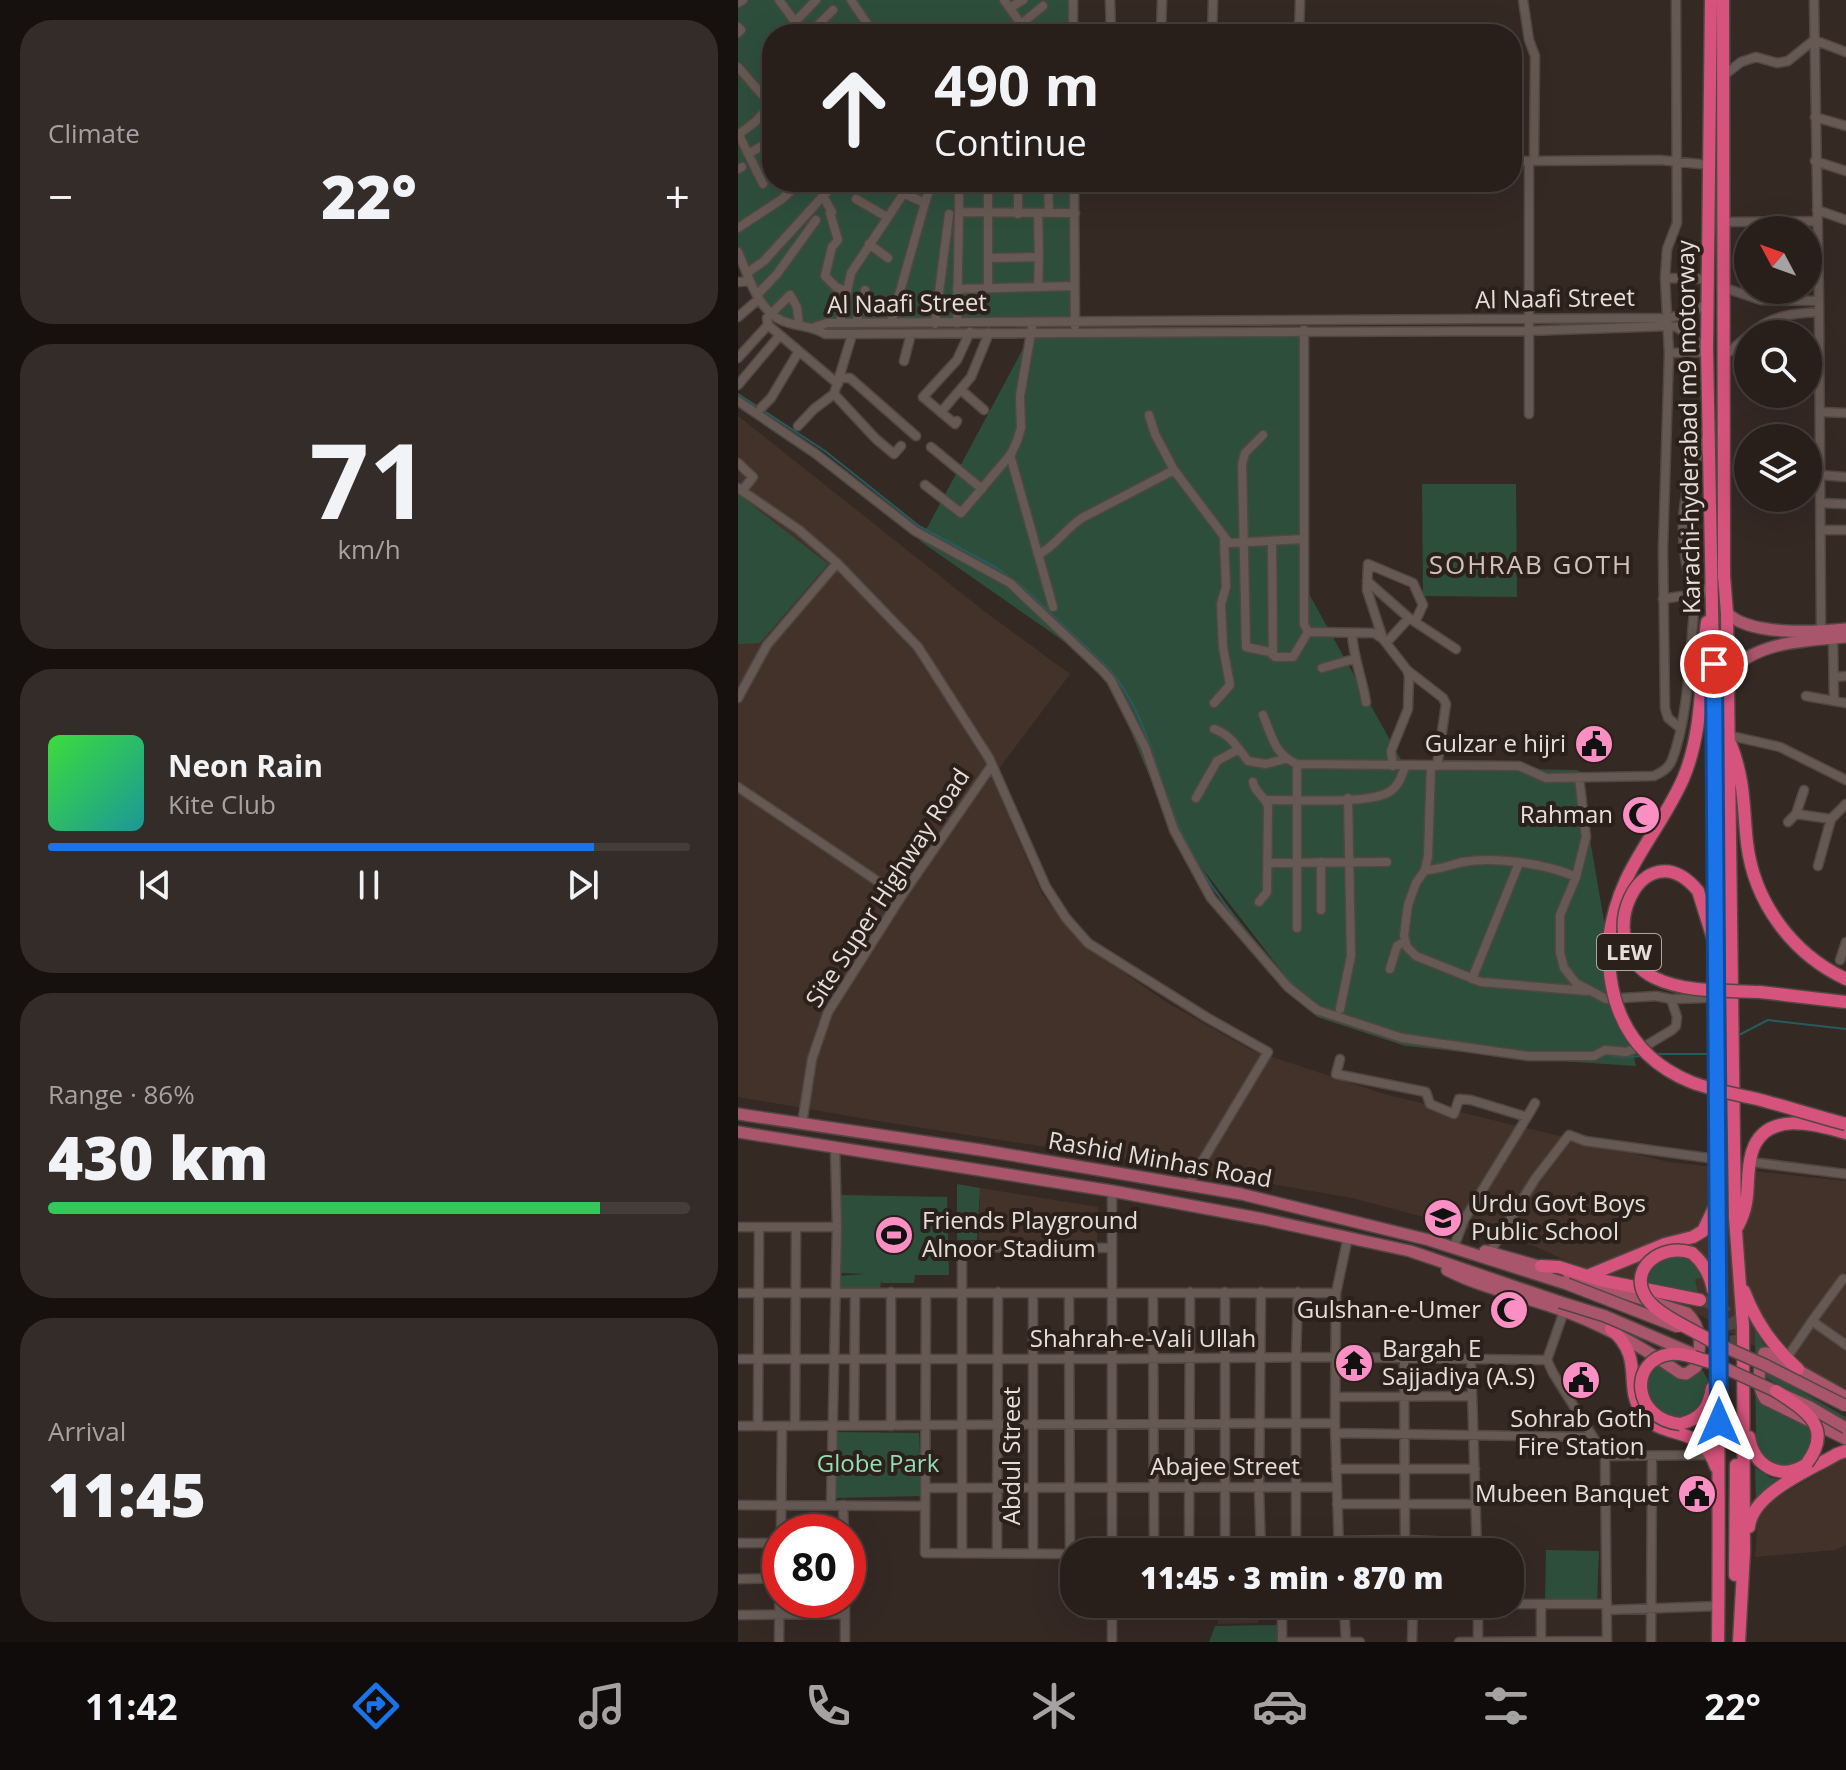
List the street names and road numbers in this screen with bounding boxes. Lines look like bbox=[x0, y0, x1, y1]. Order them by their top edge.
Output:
street label: Karachi-hyderabad m9 motorway bbox=[1668, 239, 1707, 614]
street label: Al Naafi Street bbox=[1475, 280, 1635, 315]
street label: Al Naafi Street bbox=[827, 285, 987, 320]
street label: Site Super Highway Road bbox=[797, 761, 976, 1013]
road number: LEW bbox=[1597, 934, 1661, 970]
street label: Rashid Minhas Road bbox=[1046, 1123, 1275, 1194]
street label: Shahrah-e-Vali Ullah bbox=[1030, 1321, 1256, 1354]
street label: Abdul Street bbox=[994, 1387, 1027, 1525]
street label: Abajee Street bbox=[1150, 1449, 1300, 1482]

